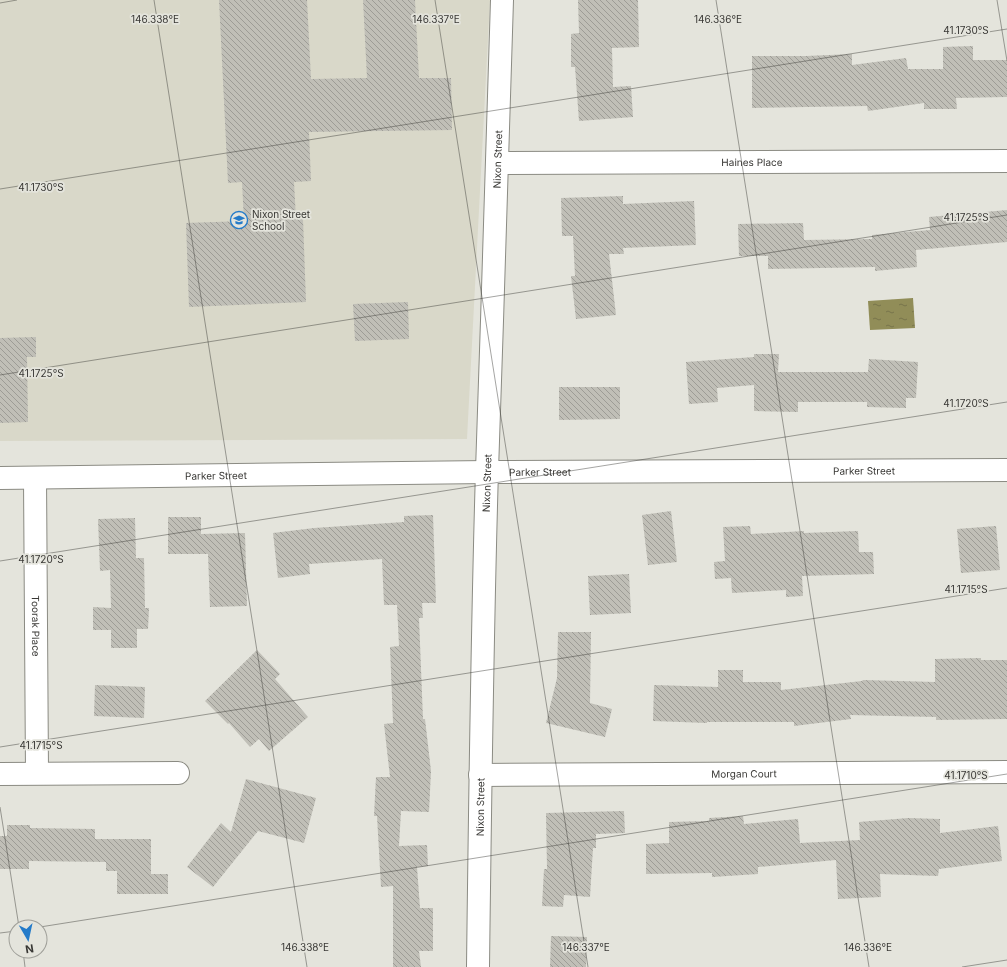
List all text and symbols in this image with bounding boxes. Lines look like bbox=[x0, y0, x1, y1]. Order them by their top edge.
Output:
text: 146.338°E bbox=[131, 13, 179, 25]
text: 146.337°E bbox=[412, 13, 460, 25]
text: 146.336°E bbox=[694, 13, 742, 25]
text: 41.1730°S bbox=[943, 24, 989, 36]
street label: Nixon Street bbox=[490, 129, 504, 189]
street label: Haines Place bbox=[721, 156, 783, 168]
text: 41.1730°S bbox=[18, 181, 64, 193]
place label: Nixon Street School bbox=[252, 208, 311, 232]
school or university icon: Nixon Street School bbox=[229, 210, 249, 230]
text: 41.1725°S bbox=[943, 211, 989, 223]
text: 41.1725°S bbox=[18, 367, 64, 379]
text: 41.1720°S bbox=[943, 397, 989, 409]
street label: Nixon Street bbox=[480, 453, 494, 512]
street label: Parker Street bbox=[833, 464, 896, 477]
street label: Parker Street bbox=[509, 466, 572, 478]
street label: Parker Street bbox=[185, 469, 248, 482]
text: 41.1720°S bbox=[18, 553, 64, 565]
text: 41.1715°S bbox=[944, 583, 988, 595]
street label: Toorak Place bbox=[30, 595, 42, 657]
text: 41.1715°S bbox=[19, 739, 63, 751]
street label: Morgan Court bbox=[711, 767, 778, 780]
text: 41.1710°S bbox=[944, 769, 988, 781]
street label: Nixon Street bbox=[474, 777, 486, 836]
north arrow bbox=[8, 919, 48, 959]
text: N bbox=[24, 941, 35, 956]
text: 146.338°E bbox=[281, 941, 329, 953]
text: 146.337°E bbox=[562, 941, 610, 953]
text: 146.336°E bbox=[844, 941, 892, 953]

